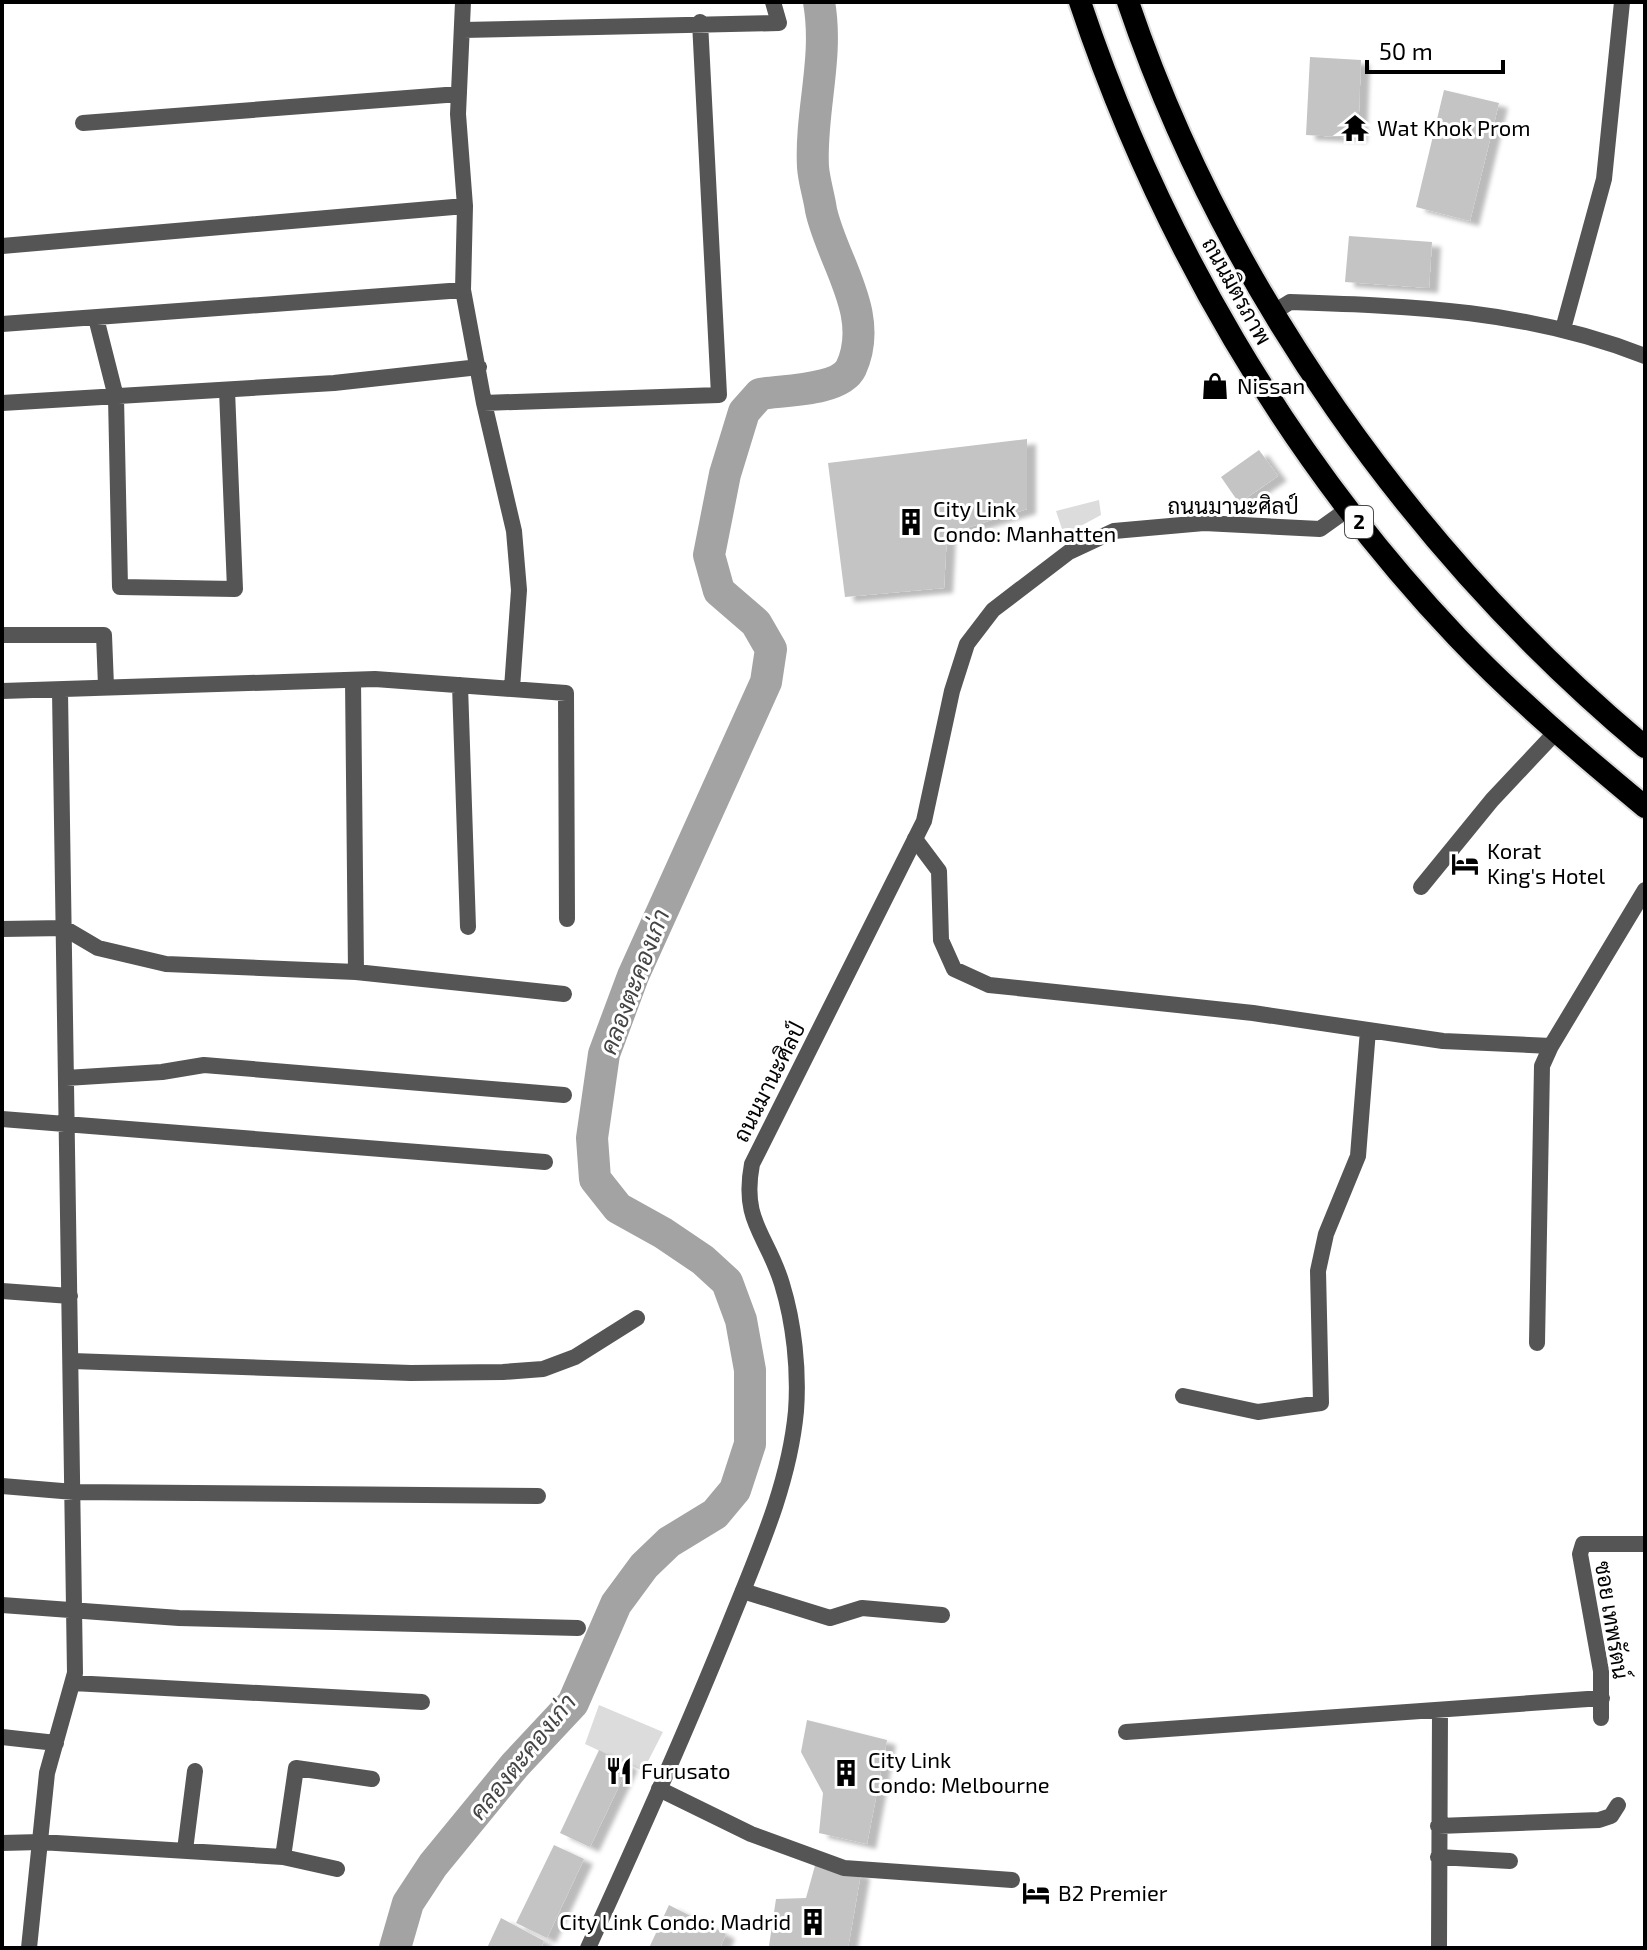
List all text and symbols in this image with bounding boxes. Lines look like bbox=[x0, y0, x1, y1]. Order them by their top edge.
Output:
scale bar bbox=[1367, 24, 1503, 74]
text: 50 m bbox=[1379, 36, 1433, 65]
temple icon: Wat Khok Prom bbox=[1340, 113, 1370, 143]
place label: Wat Khok Prom bbox=[1377, 114, 1530, 140]
street label: ถนนมิตรภาพ bbox=[1198, 232, 1278, 349]
shop icon: Nissan bbox=[1200, 371, 1230, 401]
place label: Nissan bbox=[1237, 372, 1305, 398]
street label: ถนนมานะศิลป์ bbox=[1167, 492, 1299, 518]
place label: City Link Condo: Manhatten bbox=[933, 495, 1116, 546]
road number: 2 bbox=[1345, 506, 1373, 538]
building icon: City Link Condo: Manhatten bbox=[896, 507, 926, 537]
place label: Korat King's Hotel bbox=[1487, 837, 1606, 888]
hotel icon: Korat King's Hotel bbox=[1450, 849, 1480, 879]
water label: คลองตะคองเก่า bbox=[593, 905, 675, 1058]
street label: ถนนมานะศิลป์ bbox=[727, 1017, 809, 1146]
street label: ซอย เทพรัตน์ bbox=[1591, 1559, 1635, 1681]
water label: คลองตะคองเก่า bbox=[462, 1687, 581, 1825]
place label: City Link Condo: Melbourne bbox=[868, 1746, 1050, 1797]
restaurant icon: Furusato bbox=[604, 1756, 634, 1786]
place label: Furusato bbox=[641, 1757, 731, 1783]
building icon: City Link Condo: Melbourne bbox=[831, 1758, 861, 1788]
hotel icon: B2 Premier bbox=[1021, 1878, 1051, 1908]
place label: B2 Premier bbox=[1058, 1879, 1168, 1905]
building icon: City Link Condo: Madrid bbox=[798, 1907, 828, 1937]
place label: City Link Condo: Madrid bbox=[559, 1908, 791, 1934]

